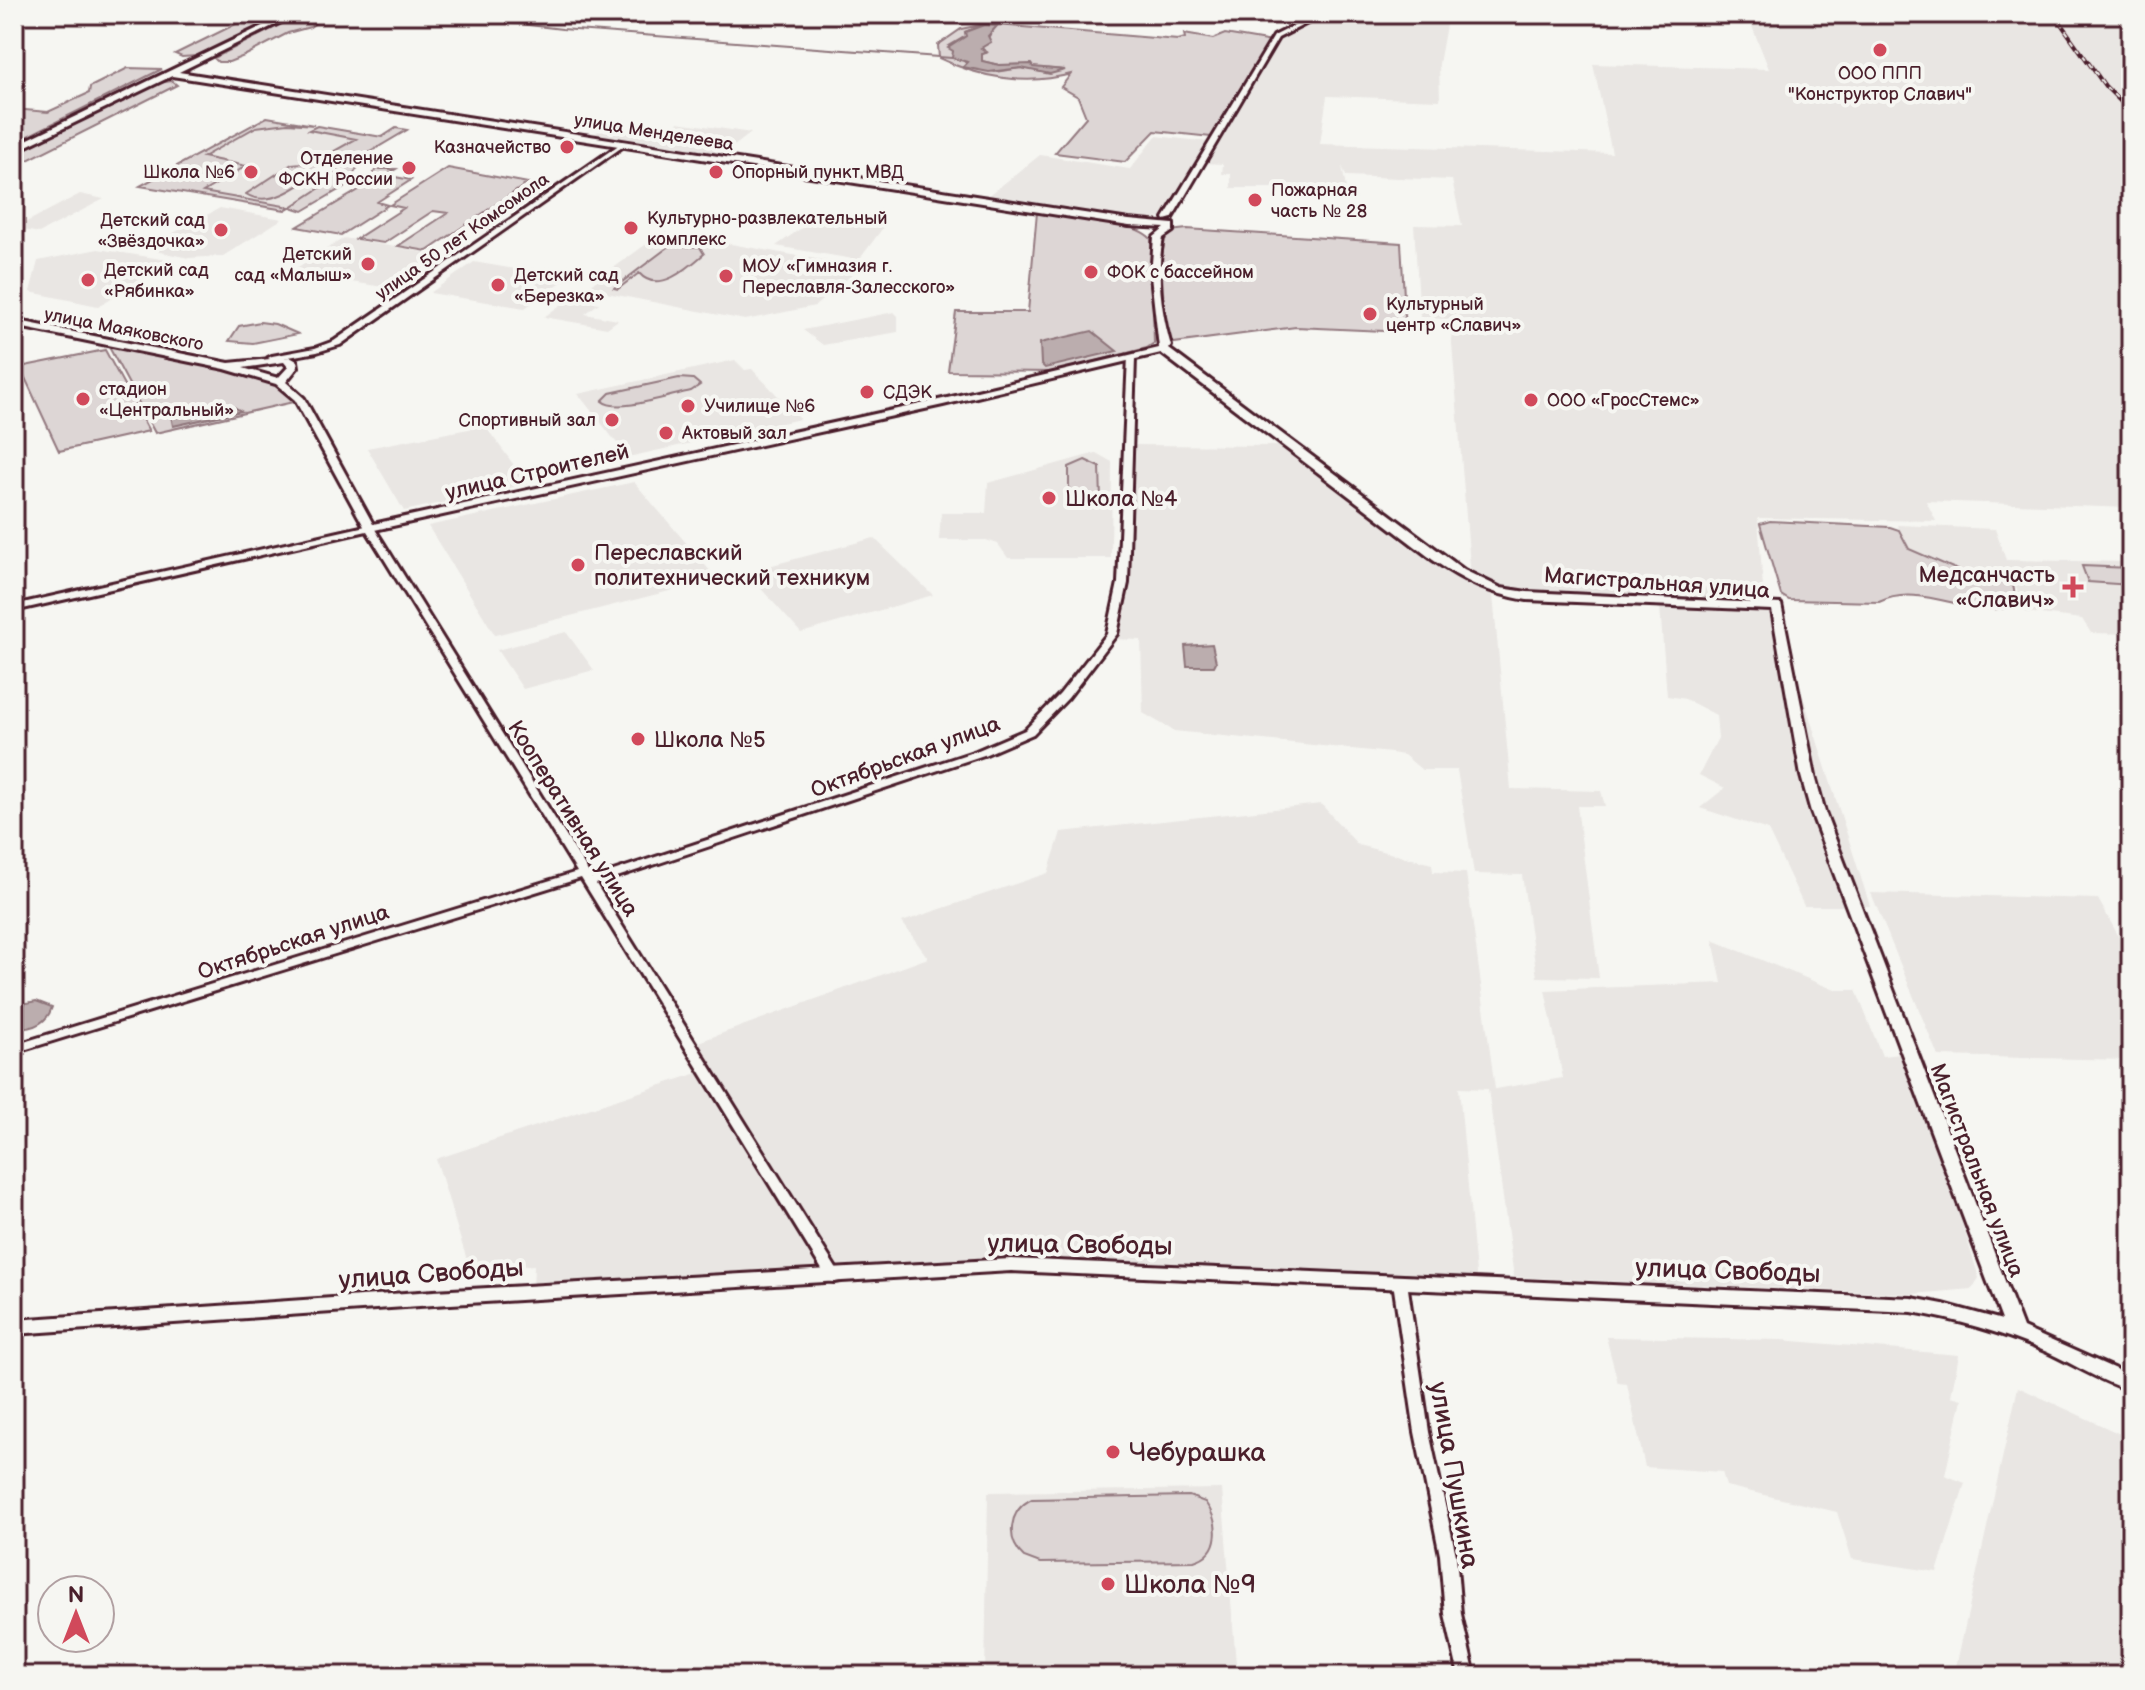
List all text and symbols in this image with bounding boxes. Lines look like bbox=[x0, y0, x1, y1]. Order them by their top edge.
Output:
marker: ООО ППП "Конструктор Славич" bbox=[1871, 41, 1889, 59]
place label: ООО ППП "Конструктор Славич" bbox=[1788, 63, 1972, 105]
street label: улица Менделеева bbox=[573, 110, 736, 156]
place label: Казначейство bbox=[434, 137, 551, 158]
marker: Казначейство bbox=[558, 138, 576, 156]
place label: Отделение ФСКН России bbox=[279, 148, 393, 190]
marker: Отделение ФСКН России bbox=[400, 159, 418, 177]
place label: Школа №6 bbox=[143, 162, 235, 183]
place label: Опорный пункт МВД bbox=[732, 162, 904, 183]
marker: Школа №6 bbox=[242, 163, 260, 181]
marker: Опорный пункт МВД bbox=[707, 163, 725, 181]
street label: улица 50 лет Комсомола bbox=[372, 168, 553, 304]
place label: Пожарная часть № 28 bbox=[1271, 180, 1367, 222]
marker: Пожарная часть № 28 bbox=[1246, 191, 1264, 209]
place label: Культурно-развлекательный комплекс bbox=[647, 208, 887, 250]
place label: Детский сад «Звёздочка» bbox=[97, 210, 205, 252]
marker: Культурно-развлекательный комплекс bbox=[622, 219, 640, 237]
marker: Детский сад «Звёздочка» bbox=[212, 221, 230, 239]
place label: Детский сад «Малыш» bbox=[234, 244, 352, 286]
marker: Детский сад «Малыш» bbox=[359, 255, 377, 273]
place label: МОУ «Гимназия г. Переславля-Залесского» bbox=[742, 256, 955, 298]
place label: Детский сад «Рябинка» bbox=[104, 260, 209, 302]
place label: ФОК с бассейном bbox=[1107, 262, 1254, 283]
marker: ФОК с бассейном bbox=[1082, 263, 1100, 281]
place label: Детский сад «Березка» bbox=[514, 265, 619, 307]
marker: МОУ «Гимназия г. Переславля-Залесского» bbox=[717, 267, 735, 285]
marker: Детский сад «Рябинка» bbox=[79, 271, 97, 289]
marker: Детский сад «Березка» bbox=[489, 276, 507, 294]
place label: Культурный центр «Славич» bbox=[1386, 294, 1522, 336]
street label: улица Маяковского bbox=[42, 304, 205, 355]
marker: Культурный центр «Славич» bbox=[1361, 305, 1379, 323]
place label: стадион «Центральный» bbox=[99, 379, 234, 421]
place label: СДЭК bbox=[883, 382, 932, 403]
marker: СДЭК bbox=[858, 383, 876, 401]
marker: стадион «Центральный» bbox=[74, 390, 92, 408]
place label: ООО «ГросСтемс» bbox=[1547, 390, 1700, 411]
marker: ООО «ГросСтемс» bbox=[1522, 391, 1540, 409]
place label: Училище №6 bbox=[704, 396, 815, 417]
marker: Училище №6 bbox=[679, 397, 697, 415]
place label: Спортивный зал bbox=[459, 410, 596, 431]
marker: Спортивный зал bbox=[603, 411, 621, 429]
place label: Актовый зал bbox=[681, 423, 787, 444]
marker: Актовый зал bbox=[657, 424, 675, 442]
street label: улица Строителей bbox=[443, 438, 632, 507]
place label: Школа №4 bbox=[1065, 486, 1178, 513]
marker: Школа №4 bbox=[1040, 489, 1058, 507]
place label: Переславский политехнический техникум bbox=[594, 540, 870, 592]
marker: Переславский политехнический техникум bbox=[569, 556, 587, 574]
street label: Магистральная улица bbox=[1543, 562, 1771, 605]
place label: Медсанчасть «Славич» bbox=[1918, 562, 2055, 614]
marker: Медсанчасть «Славич» bbox=[2062, 576, 2084, 598]
street label: Октябрьская улица bbox=[807, 711, 1004, 804]
street label: Кооперативная улица bbox=[501, 716, 644, 922]
place label: Школа №5 bbox=[654, 727, 766, 754]
marker: Школа №5 bbox=[629, 730, 647, 748]
street label: Октябрьская улица bbox=[194, 899, 392, 986]
street label: Магистральная улица bbox=[1923, 1060, 2030, 1281]
street label: улица Свободы bbox=[987, 1228, 1173, 1263]
street label: улица Свободы bbox=[338, 1253, 525, 1296]
street label: улица Свободы bbox=[1635, 1253, 1821, 1290]
street label: улица Пушкина bbox=[1422, 1380, 1485, 1571]
place label: Чебурашка bbox=[1129, 1438, 1266, 1469]
marker: Чебурашка bbox=[1104, 1443, 1122, 1461]
place label: Школа №9 bbox=[1124, 1570, 1256, 1601]
north arrow bbox=[36, 1574, 116, 1654]
marker: Школа №9 bbox=[1099, 1575, 1117, 1593]
text: N bbox=[68, 1582, 84, 1609]

